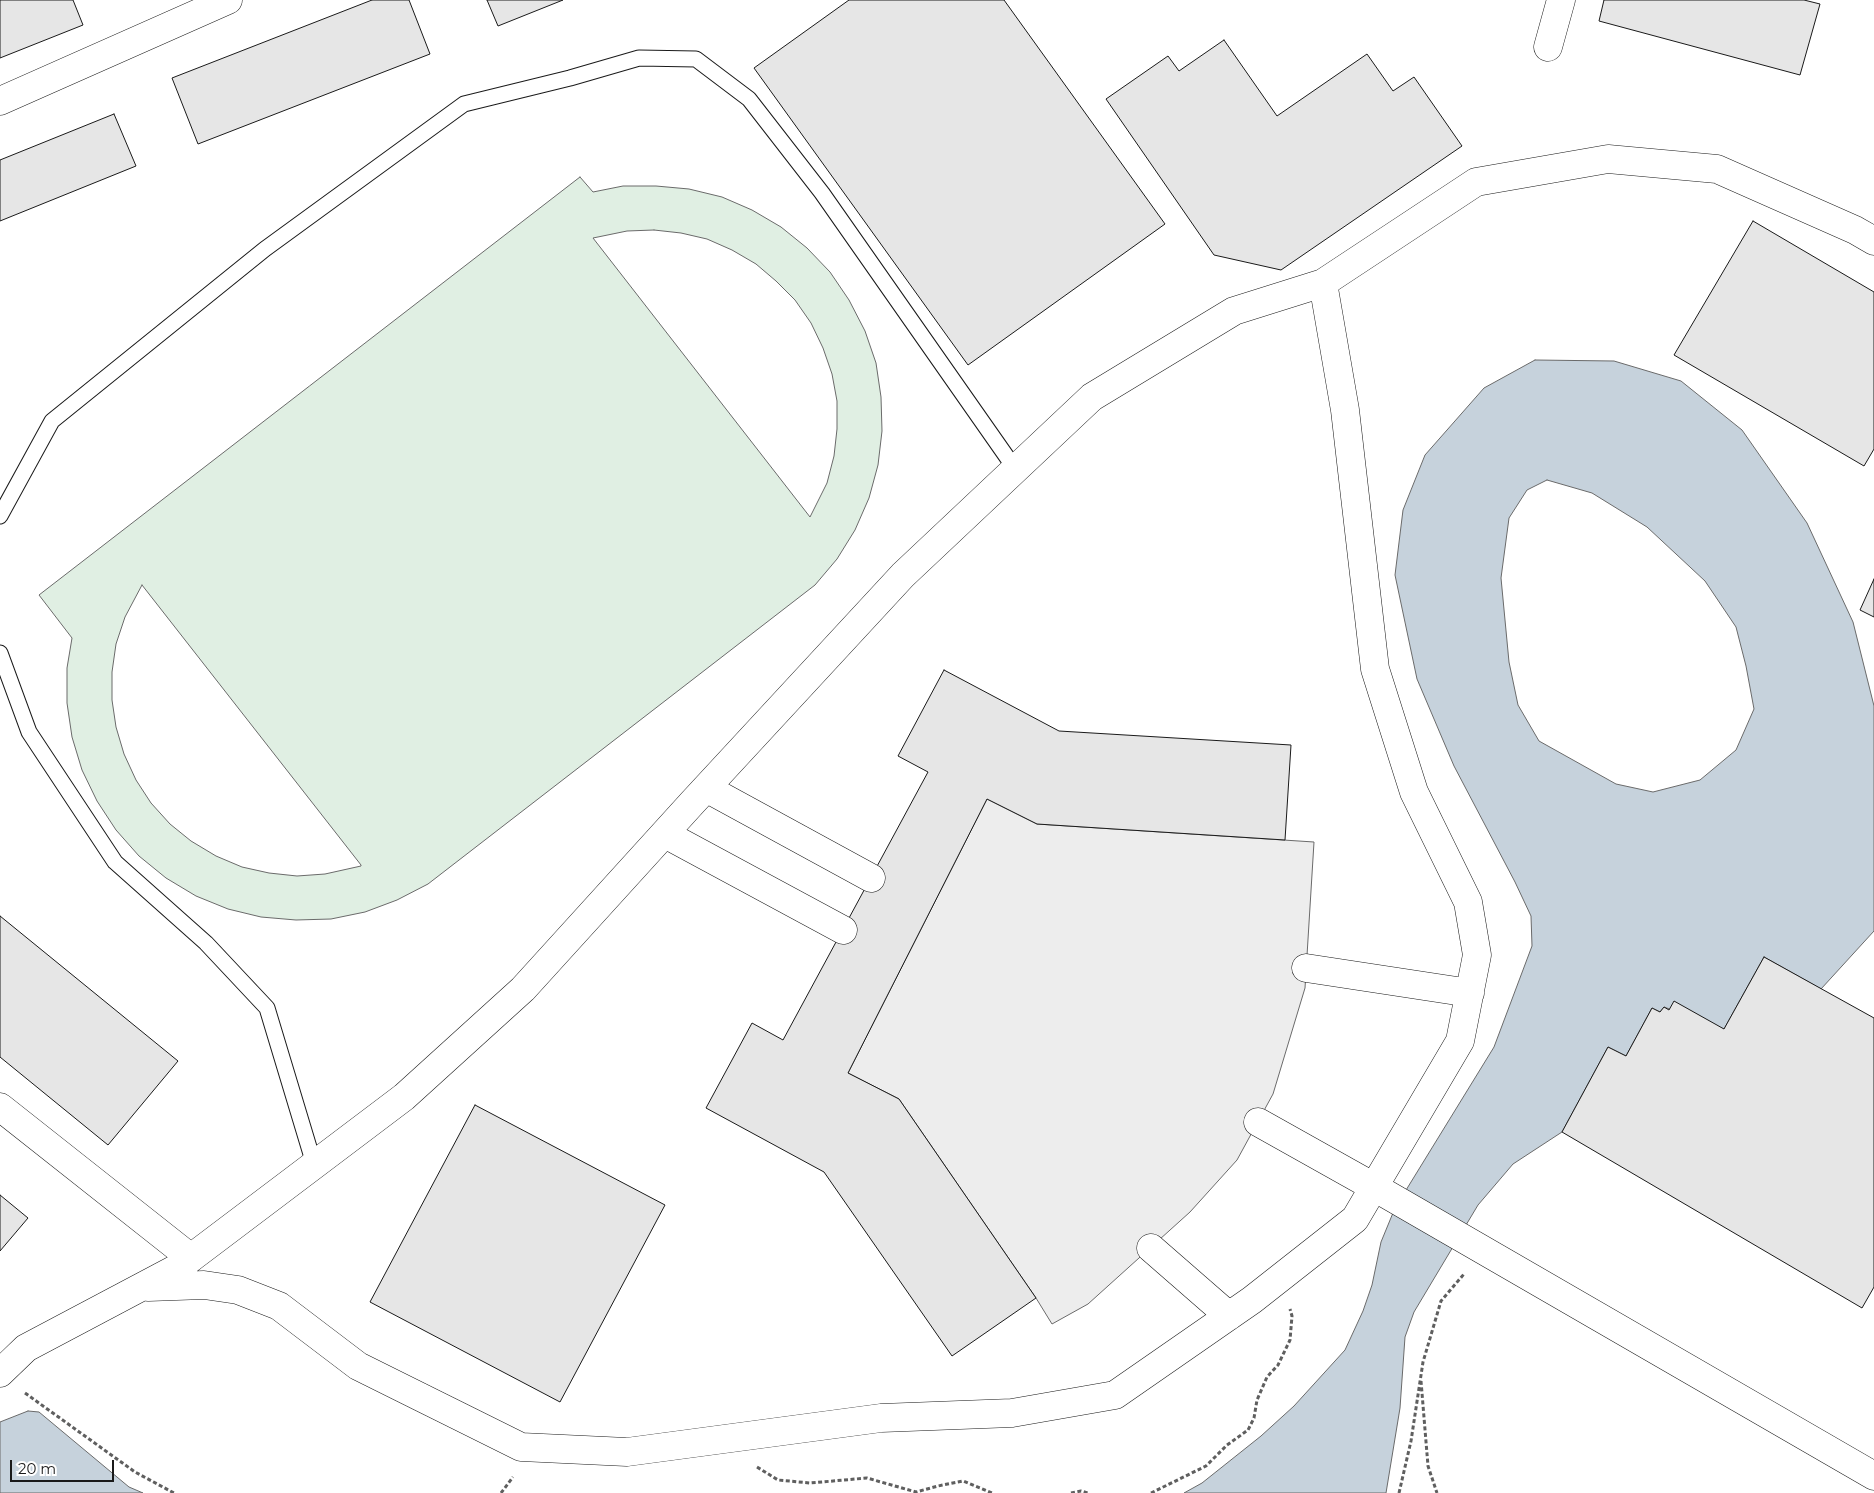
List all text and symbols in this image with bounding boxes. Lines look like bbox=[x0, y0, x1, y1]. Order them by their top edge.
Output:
scale bar bbox=[12, 1450, 116, 1482]
text: 20 m bbox=[18, 1459, 56, 1478]

